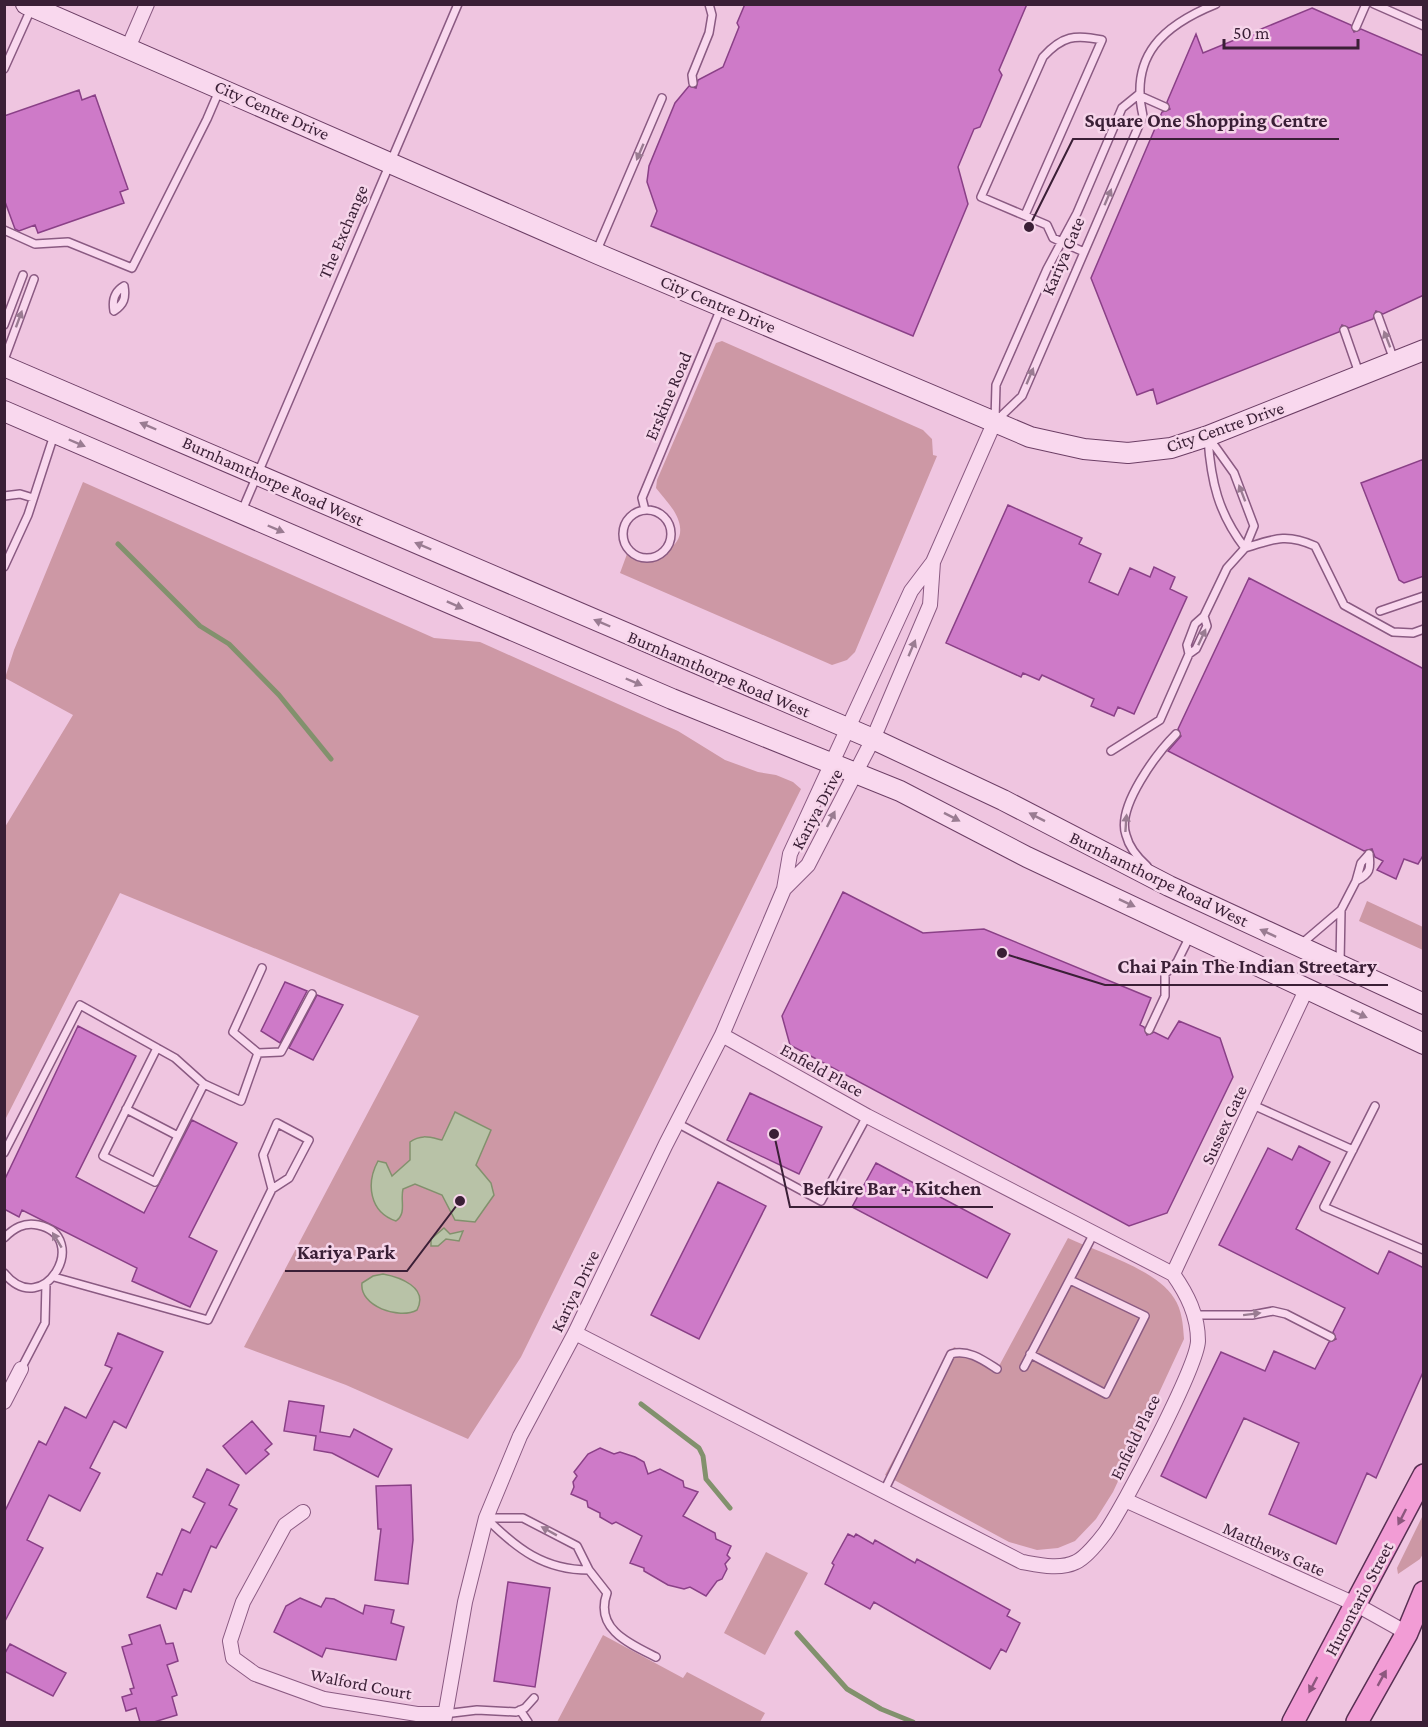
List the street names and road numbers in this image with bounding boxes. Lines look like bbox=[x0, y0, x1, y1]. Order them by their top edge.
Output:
street label: City Centre Drive bbox=[212, 76, 332, 144]
street label: The Exchange bbox=[314, 182, 372, 282]
street label: Kariya Gate bbox=[1038, 214, 1088, 298]
street label: City Centre Drive bbox=[657, 271, 779, 337]
street label: Erskine Road bbox=[640, 348, 696, 443]
street label: City Centre Drive bbox=[1163, 397, 1287, 457]
street label: Burnhamthorpe Road West bbox=[179, 432, 368, 530]
street label: Burnhamthorpe Road West bbox=[625, 626, 814, 722]
street label: Kariya Drive bbox=[787, 765, 847, 853]
street label: Burnhamthorpe Road West bbox=[1066, 827, 1252, 931]
street label: Enfield Place bbox=[777, 1039, 867, 1101]
street label: Sussex Gate bbox=[1197, 1082, 1251, 1168]
street label: Kariya Drive bbox=[547, 1247, 603, 1335]
street label: Enfield Place bbox=[1106, 1391, 1164, 1483]
street label: Matthews Gate bbox=[1220, 1518, 1328, 1580]
street label: Hurontario Street bbox=[1321, 1538, 1398, 1659]
street label: Walford Court bbox=[308, 1664, 415, 1704]

